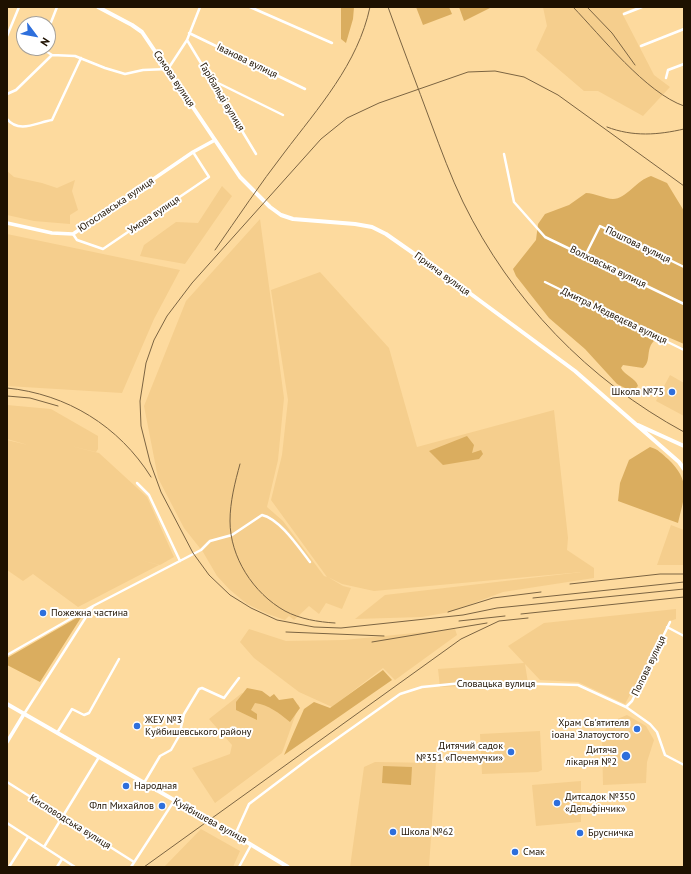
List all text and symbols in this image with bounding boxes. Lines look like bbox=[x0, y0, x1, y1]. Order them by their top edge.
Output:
north arrow bbox=[16, 16, 56, 56]
text: N bbox=[37, 35, 53, 49]
street label: Іванова вулиця bbox=[214, 41, 280, 81]
street label: Сомова вулиця bbox=[151, 49, 197, 109]
street label: Гарібальді вулиця bbox=[197, 61, 247, 133]
street label: Югославська вулиця bbox=[76, 175, 156, 235]
street label: Умова вулиця bbox=[126, 193, 182, 237]
street label: Поштова вулиця bbox=[603, 224, 673, 266]
street label: Волховська вулиця bbox=[568, 243, 648, 291]
street label: Гірнича вулиця bbox=[412, 250, 472, 298]
street label: Дмитра Медведєва вулиця bbox=[559, 285, 669, 347]
place label: Школа №75 bbox=[611, 386, 664, 398]
marker: Школа №75 bbox=[667, 387, 677, 397]
place label: Пожежна частина bbox=[51, 607, 128, 619]
marker: Пожежна частина bbox=[38, 608, 48, 618]
street label: Попова вулиця bbox=[629, 634, 669, 698]
street label: Словацька вулиця bbox=[457, 678, 535, 690]
place label: ЖЕУ №3 Куйбишевського району bbox=[145, 714, 251, 738]
place label: Храм Св'ятителя іоана Златоустого bbox=[551, 717, 629, 740]
marker: ЖЕУ №3 Куйбишевського району bbox=[132, 721, 142, 731]
marker: Храм Св'ятителя іоана Златоустого bbox=[632, 724, 642, 734]
place label: Дитячий садок №351 «Почемучки» bbox=[416, 740, 503, 764]
place label: Дитяча лікарня №2 bbox=[566, 744, 617, 768]
marker: Дитячий садок №351 «Почемучки» bbox=[506, 747, 516, 757]
marker: Дитяча лікарня №2 bbox=[620, 750, 632, 762]
place label: Народная bbox=[134, 780, 177, 792]
marker: Народная bbox=[121, 781, 131, 791]
place label: Дитсадок №350 «Дельфінчик» bbox=[565, 791, 635, 814]
street label: Кисловодська вулиця bbox=[27, 792, 113, 852]
street label: Куйбишева вулиця bbox=[171, 796, 249, 846]
marker: Дитсадок №350 «Дельфінчик» bbox=[552, 798, 562, 808]
place label: Флп Михайлов bbox=[89, 800, 154, 812]
marker: Флп Михайлов bbox=[157, 801, 167, 811]
place label: Школа №62 bbox=[401, 826, 454, 838]
marker: Школа №62 bbox=[388, 827, 398, 837]
place label: Брусничка bbox=[588, 827, 633, 839]
marker: Брусничка bbox=[575, 828, 585, 838]
place label: Смак bbox=[523, 846, 545, 858]
marker: Смак bbox=[510, 847, 520, 857]

